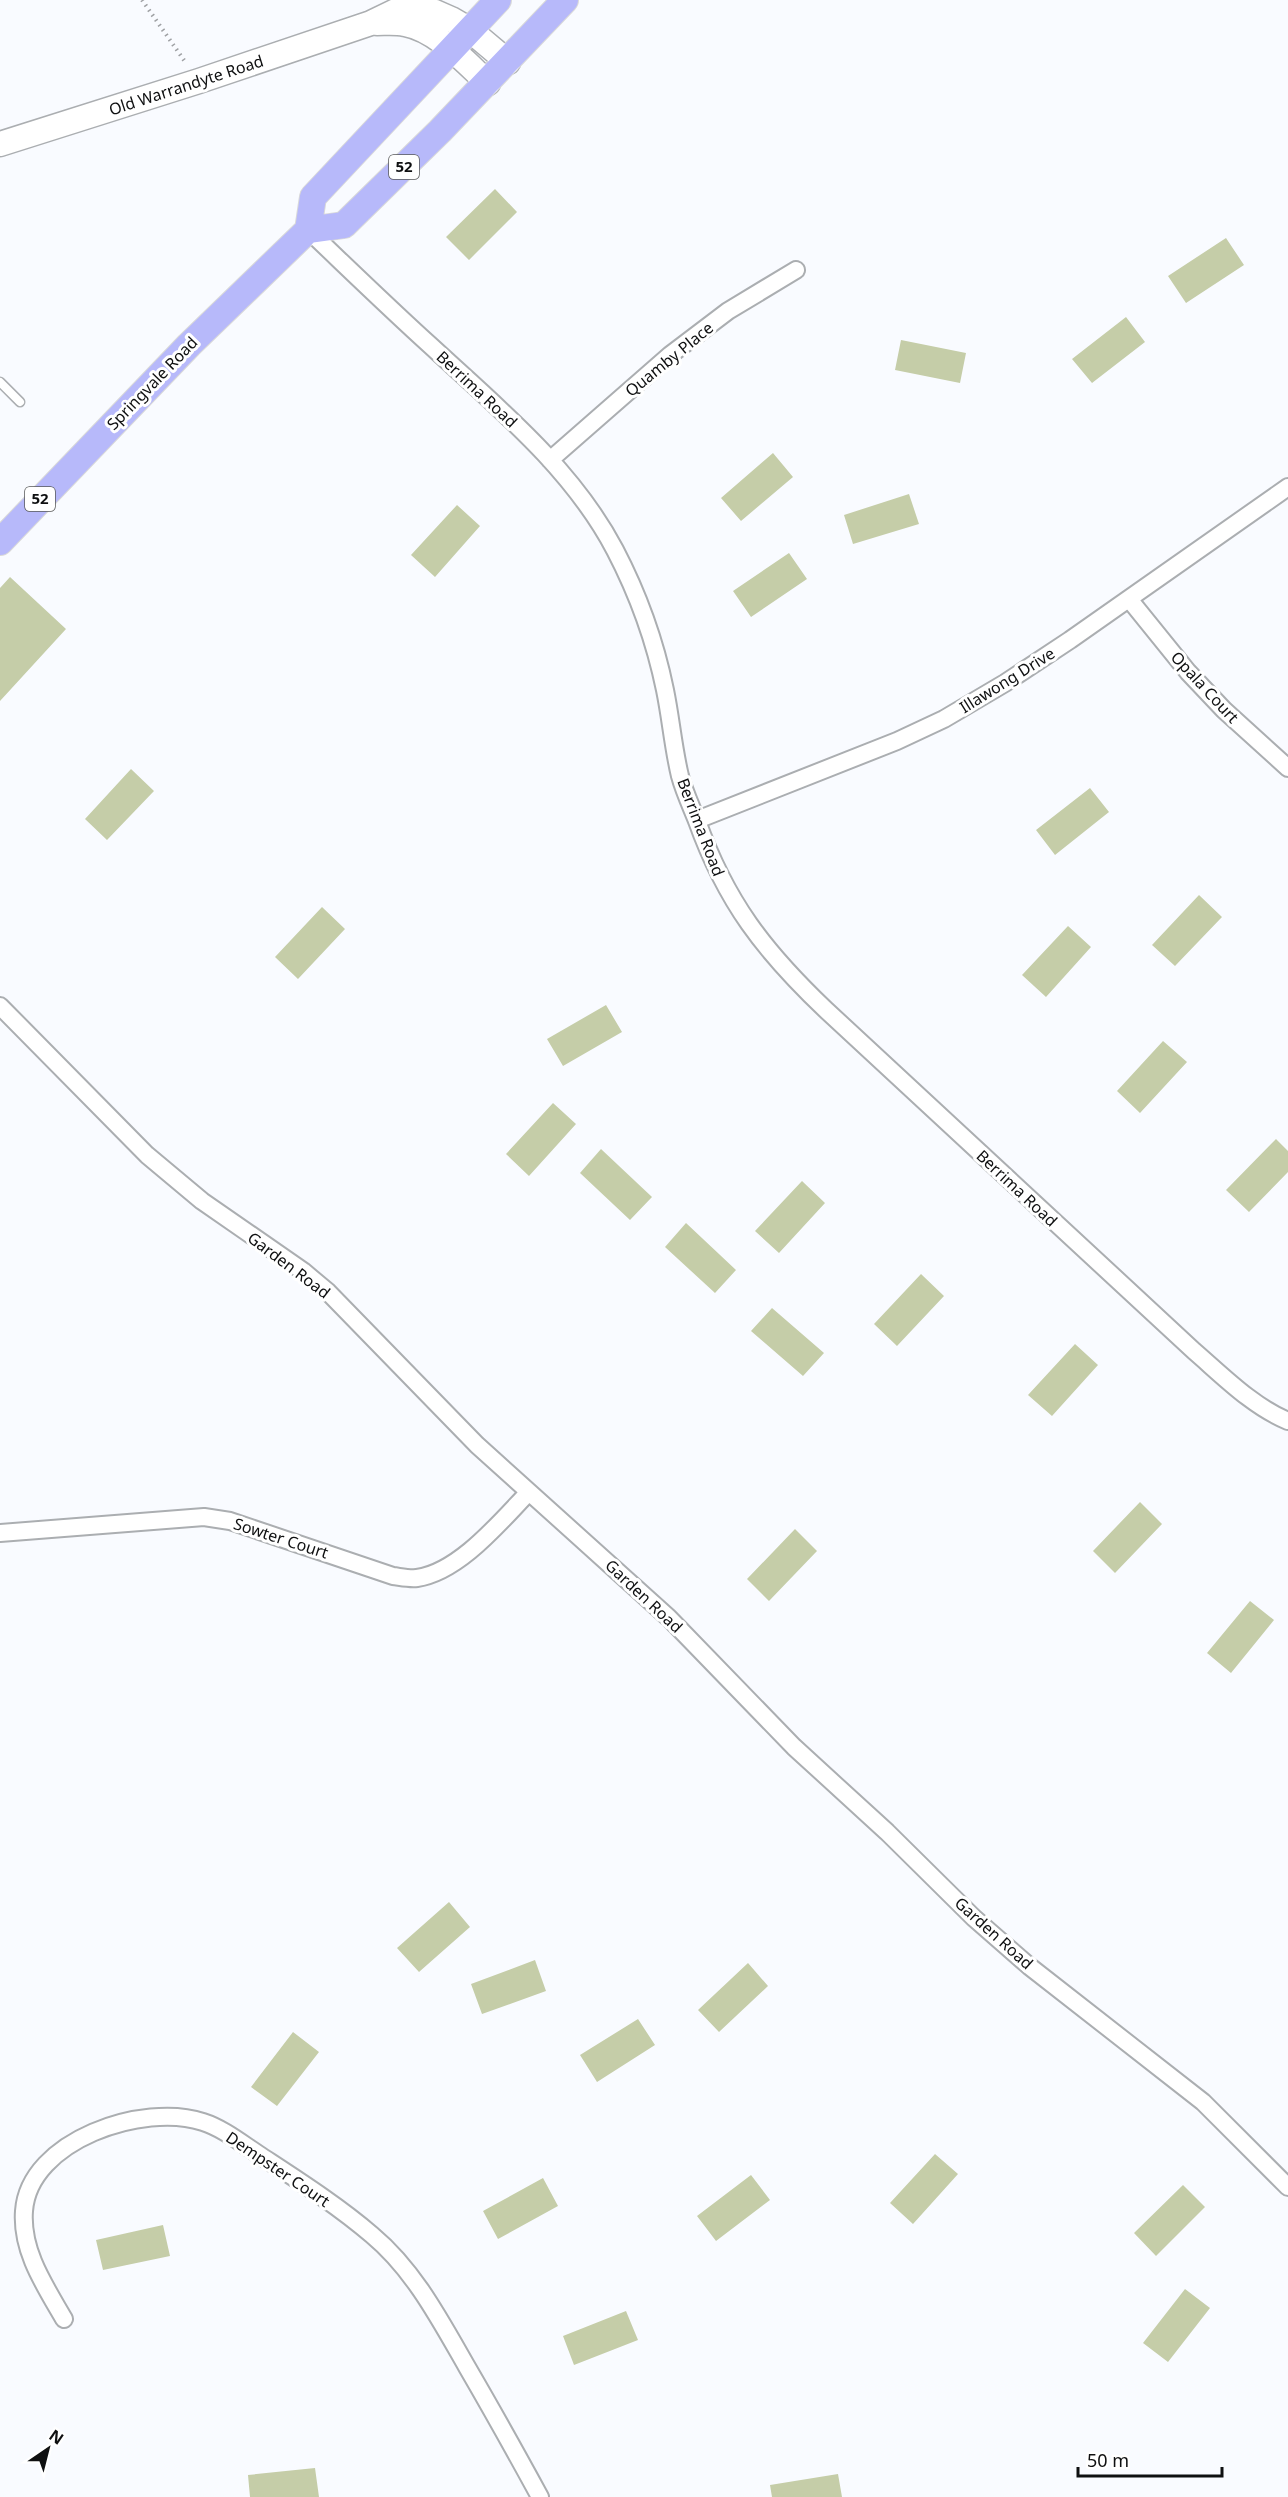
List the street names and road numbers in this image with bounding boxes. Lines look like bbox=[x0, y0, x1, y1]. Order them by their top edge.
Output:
street label: Old Warrandyte Road bbox=[106, 50, 266, 120]
road number: 52 bbox=[389, 155, 419, 179]
street label: Quamby Place bbox=[620, 317, 718, 401]
street label: Springvale Road bbox=[102, 331, 202, 435]
street label: Berrima Road bbox=[432, 346, 522, 432]
road number: 52 bbox=[25, 487, 55, 511]
street label: Illawong Drive bbox=[955, 642, 1059, 718]
street label: Opala Court bbox=[1166, 646, 1244, 728]
street label: Berrima Road bbox=[672, 775, 730, 879]
street label: Berrima Road bbox=[972, 1145, 1062, 1231]
street label: Garden Road bbox=[243, 1227, 335, 1303]
street label: Sowter Court bbox=[231, 1512, 331, 1564]
street label: Garden Road bbox=[601, 1554, 687, 1638]
street label: Garden Road bbox=[950, 1892, 1038, 1974]
street label: Dempster Court bbox=[222, 2126, 334, 2212]

